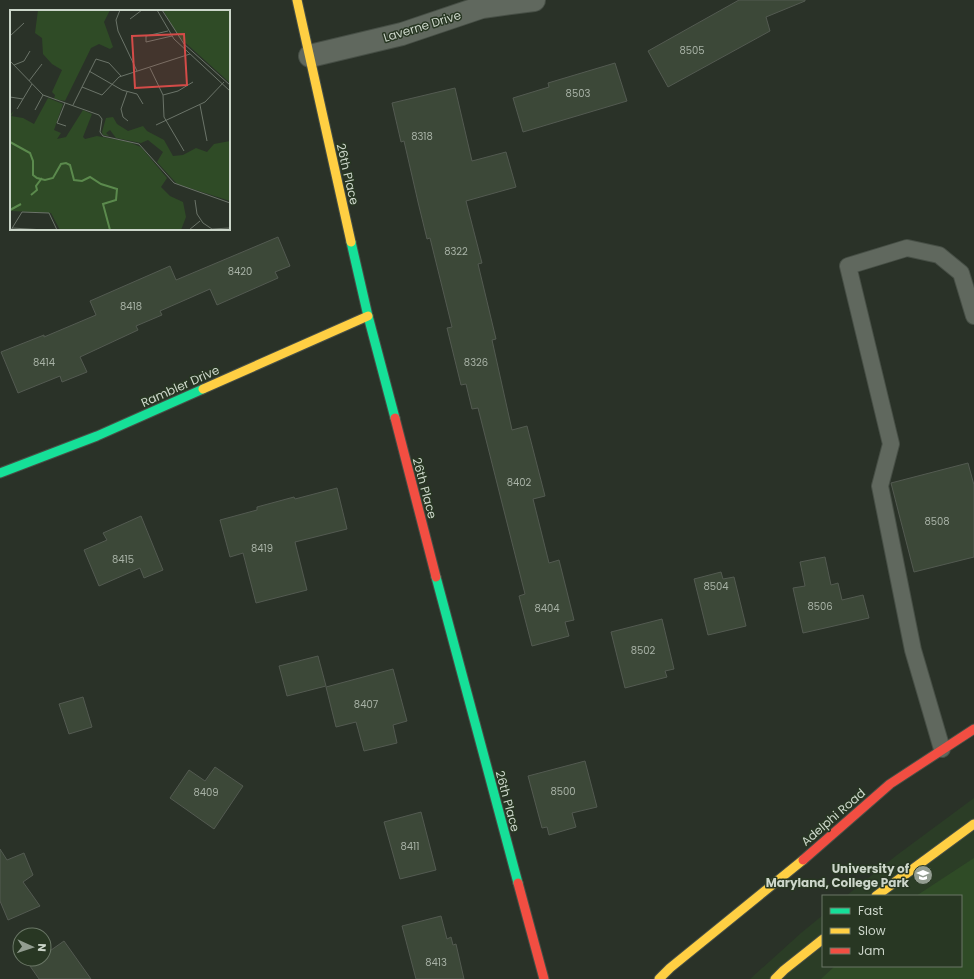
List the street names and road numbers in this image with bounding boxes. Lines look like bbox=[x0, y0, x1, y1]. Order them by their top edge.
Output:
street label: Laverne Drive bbox=[381, 6, 463, 46]
street label: 26th Place bbox=[333, 142, 363, 206]
street label: Rambler Drive bbox=[138, 361, 222, 411]
street label: 26th Place bbox=[409, 456, 441, 520]
street label: 26th Place bbox=[492, 769, 524, 833]
street label: Adelphi Road bbox=[797, 784, 869, 850]

